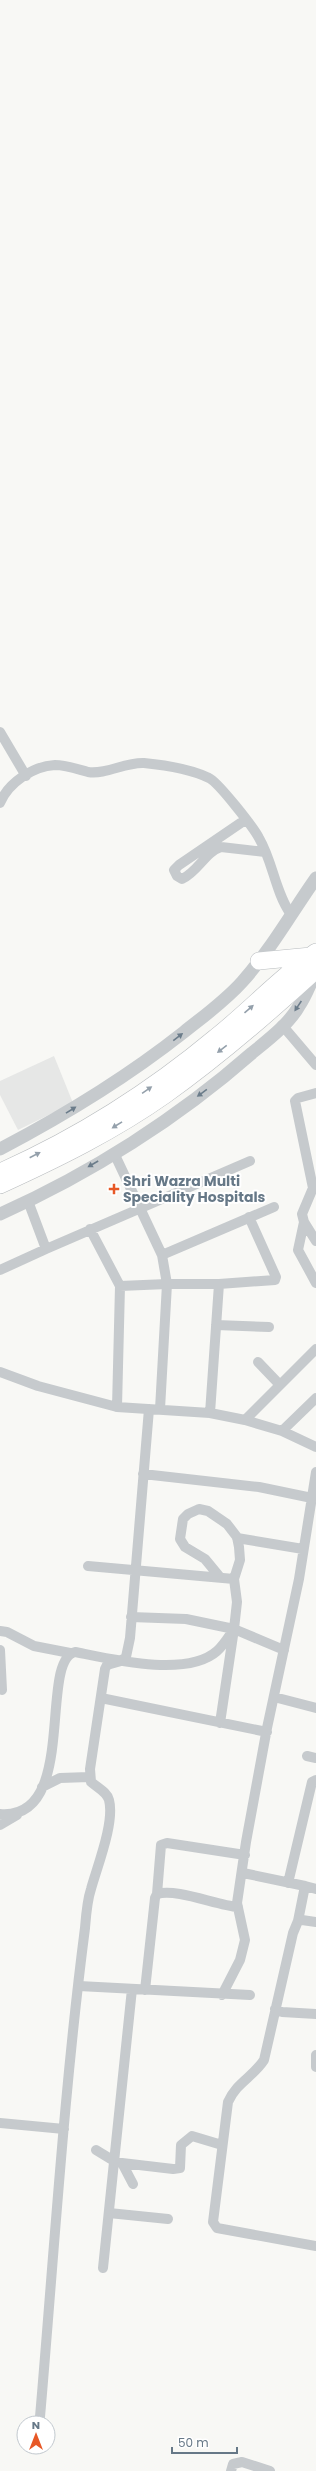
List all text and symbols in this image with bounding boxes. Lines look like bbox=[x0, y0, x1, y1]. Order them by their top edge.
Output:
one-way arrow bbox=[294, 1001, 302, 1012]
one-way arrow bbox=[245, 1005, 254, 1014]
one-way arrow bbox=[173, 1032, 184, 1041]
one-way arrow bbox=[217, 1045, 228, 1054]
one-way arrow bbox=[142, 1086, 153, 1094]
one-way arrow bbox=[197, 1089, 208, 1097]
one-way arrow bbox=[66, 1106, 76, 1114]
one-way arrow bbox=[112, 1121, 122, 1129]
one-way arrow bbox=[30, 1152, 41, 1158]
one-way arrow bbox=[88, 1161, 99, 1168]
place label: Shri Wazra Multi Speciality Hospitals bbox=[123, 1171, 266, 1207]
marker: Shri Wazra Multi Speciality Hospitals bbox=[108, 1183, 120, 1195]
north arrow bbox=[16, 2415, 56, 2455]
text: N bbox=[32, 2417, 40, 2433]
scale bar bbox=[172, 2429, 237, 2455]
text: 50 m bbox=[178, 2434, 209, 2451]

